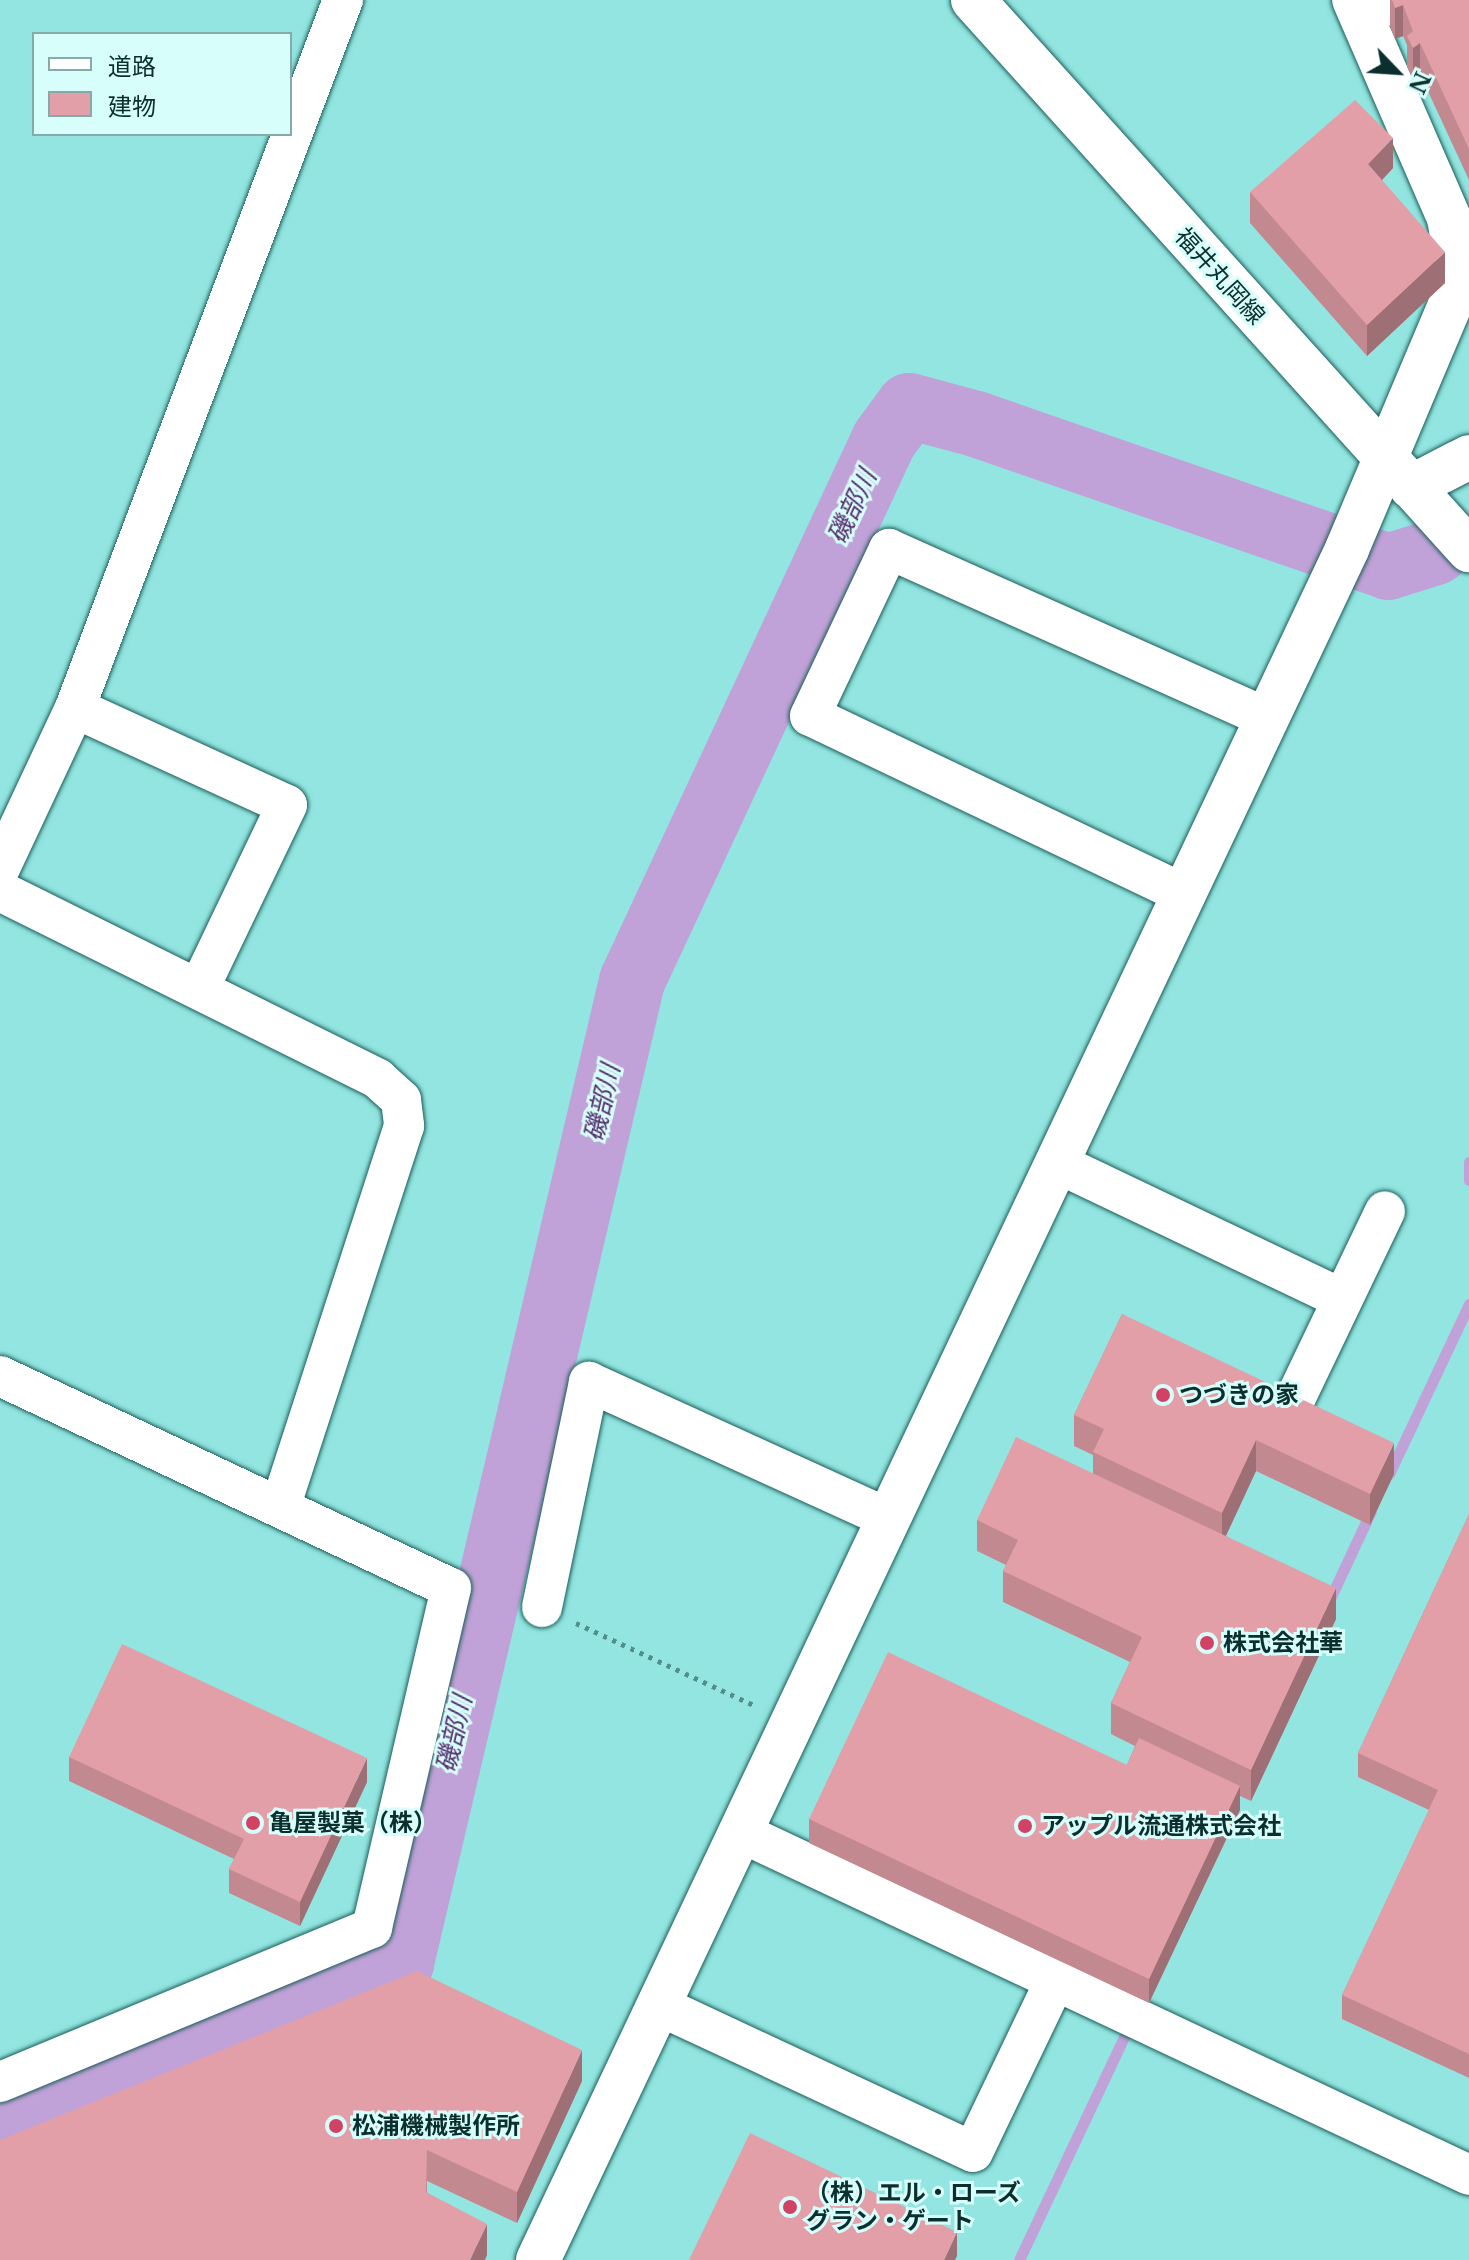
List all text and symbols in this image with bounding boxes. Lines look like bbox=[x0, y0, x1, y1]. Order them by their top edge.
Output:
legend bbox=[32, 32, 292, 136]
north arrow bbox=[1357, 32, 1437, 112]
text: 道路 bbox=[108, 52, 156, 81]
text: N bbox=[1403, 67, 1436, 97]
text: 建物 bbox=[108, 92, 156, 121]
street label: 福井丸岡線 bbox=[1169, 222, 1271, 330]
water label: 磯部川 bbox=[822, 465, 884, 549]
water label: 磯部川 bbox=[579, 1061, 627, 1145]
place label: つづきの家 bbox=[1179, 1381, 1299, 1409]
marker: つづきの家 bbox=[1154, 1386, 1172, 1404]
place label: 株式会社華 bbox=[1223, 1629, 1343, 1657]
marker: 株式会社華 bbox=[1198, 1634, 1216, 1652]
water label: 磯部川 bbox=[431, 1692, 479, 1776]
place label: 亀屋製菓（株） bbox=[269, 1809, 437, 1837]
place label: アップル流通株式会社 bbox=[1041, 1812, 1281, 1840]
marker: 亀屋製菓（株） bbox=[244, 1814, 262, 1832]
marker: アップル流通株式会社 bbox=[1016, 1817, 1034, 1835]
place label: 松浦機械製作所 bbox=[352, 2112, 520, 2140]
marker: 松浦機械製作所 bbox=[327, 2117, 345, 2135]
place label: （株）エル・ローズ グラン・ゲート bbox=[806, 2179, 1022, 2235]
marker: （株）エル・ローズ グラン・ゲート bbox=[781, 2198, 799, 2216]

